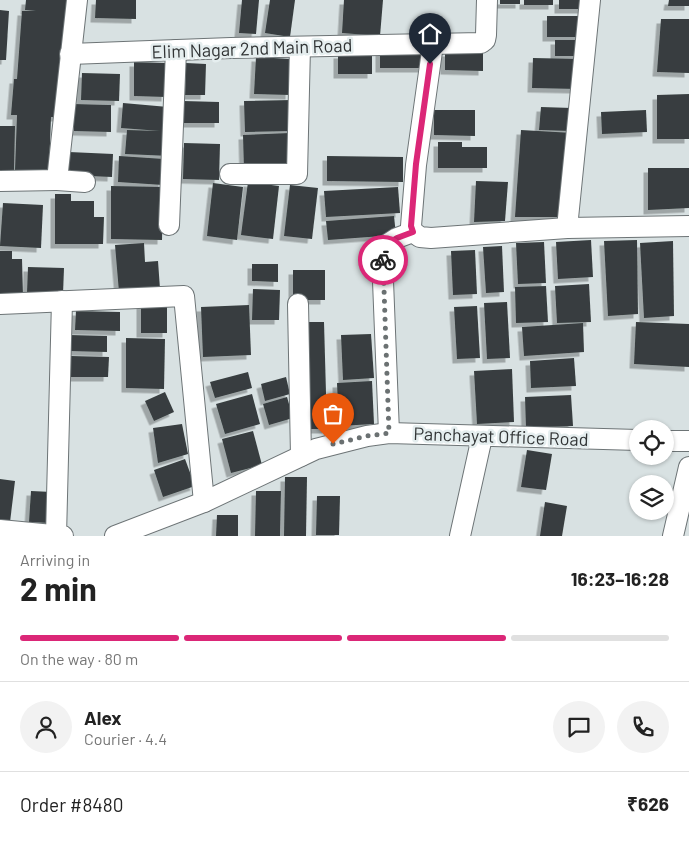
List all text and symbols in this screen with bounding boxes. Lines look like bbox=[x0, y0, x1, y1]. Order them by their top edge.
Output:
pin bbox=[409, 13, 451, 64]
icon: home bbox=[416, 20, 444, 48]
street label: Elim Nagar 2nd Main Road bbox=[151, 34, 353, 62]
courier bbox=[358, 235, 408, 285]
icon: bike bbox=[369, 246, 397, 274]
pin bbox=[312, 393, 354, 444]
icon: bag bbox=[319, 400, 347, 428]
map controls bbox=[629, 420, 674, 520]
button: locate bbox=[629, 420, 674, 465]
street label: Panchayat Office Road bbox=[413, 422, 589, 450]
button: layers bbox=[629, 475, 674, 520]
text: Arriving in bbox=[20, 550, 90, 569]
text: 16:23–16:28 bbox=[571, 567, 669, 590]
text: 2 min bbox=[20, 569, 97, 607]
text: On the way · 80 m bbox=[20, 649, 138, 668]
button: person bbox=[20, 701, 72, 753]
button: chat bbox=[553, 701, 605, 753]
button: phone bbox=[617, 701, 669, 753]
text: Alex bbox=[84, 706, 122, 729]
text: Courier · 4.4 bbox=[84, 729, 167, 748]
text: ₹626 bbox=[627, 792, 669, 815]
text: Order #8480 bbox=[20, 793, 123, 816]

